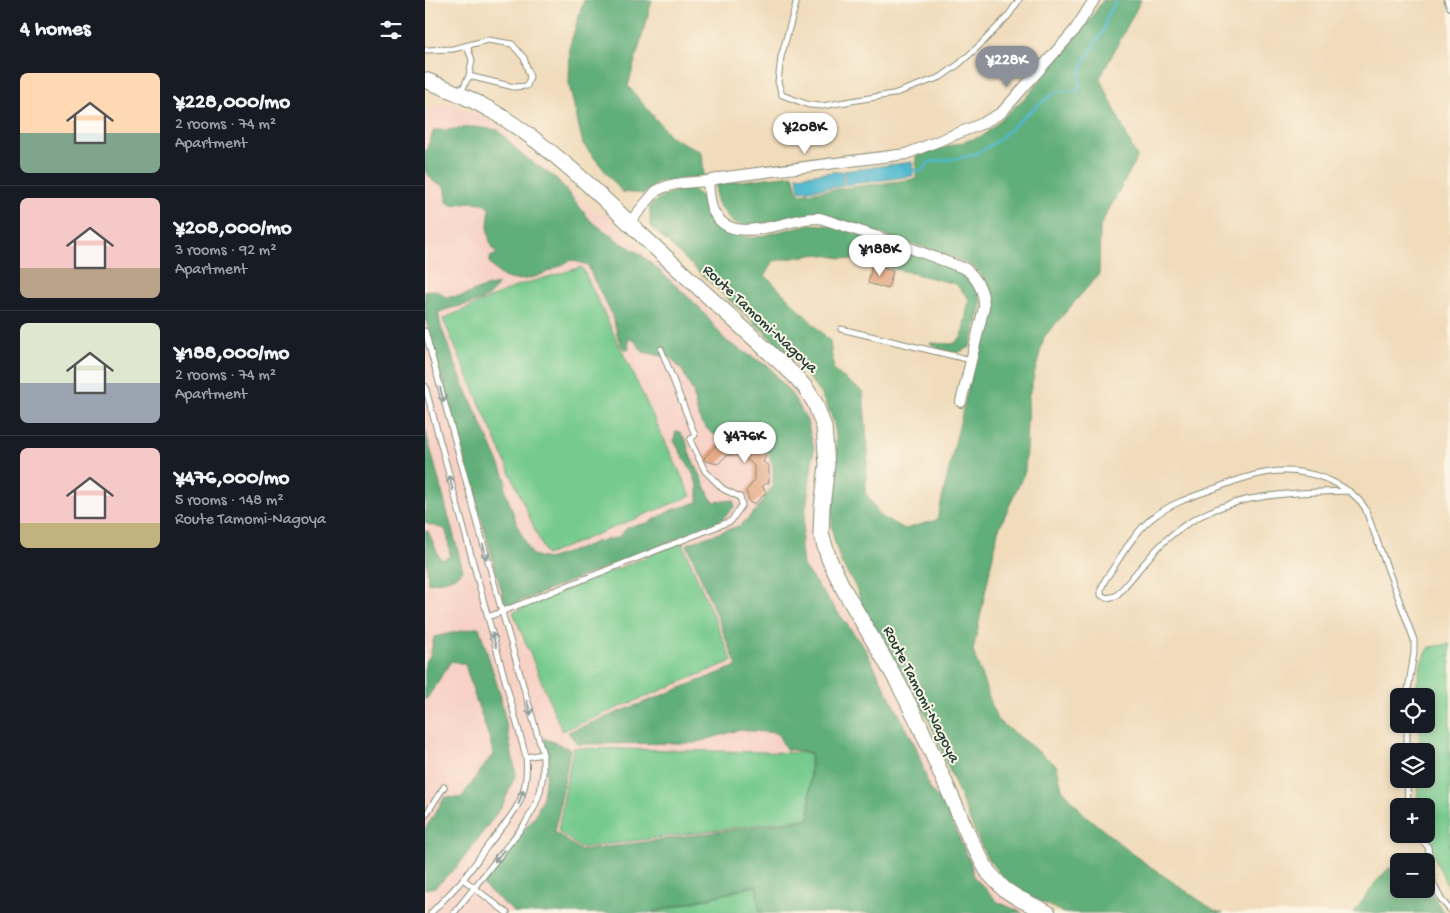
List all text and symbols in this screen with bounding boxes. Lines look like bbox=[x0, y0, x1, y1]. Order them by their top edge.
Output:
icon: filters bbox=[377, 16, 405, 44]
text: 4 homes bbox=[20, 18, 91, 43]
pin: ¥228K bbox=[972, 46, 1042, 88]
text: ¥228K bbox=[987, 52, 1027, 71]
text: ¥228,000/mo bbox=[175, 91, 290, 116]
icon: home bbox=[60, 93, 120, 153]
pin: ¥208K bbox=[770, 112, 840, 155]
text: 2 rooms · 74 m² bbox=[175, 116, 276, 135]
text: ¥208K bbox=[784, 119, 826, 138]
text: Apartment bbox=[175, 135, 247, 154]
text: ¥208,000/mo bbox=[175, 217, 292, 242]
icon: home bbox=[60, 218, 120, 278]
pin: ¥188K bbox=[845, 234, 915, 277]
text: ¥188K bbox=[860, 241, 900, 260]
text: 3 rooms · 92 m² bbox=[175, 242, 277, 261]
text: Apartment bbox=[175, 261, 247, 280]
street label: Route Tamomi-Nagoya bbox=[697, 262, 821, 379]
text: ¥188,000/mo bbox=[175, 342, 289, 367]
icon: home bbox=[60, 343, 120, 403]
text: 2 rooms · 74 m² bbox=[175, 367, 276, 386]
text: Apartment bbox=[175, 386, 247, 405]
one-way arrow bbox=[438, 386, 448, 402]
pin: ¥476K bbox=[710, 422, 780, 464]
text: ¥476K bbox=[725, 428, 765, 447]
text: ¥476,000/mo bbox=[175, 467, 289, 492]
icon: home bbox=[60, 468, 120, 528]
one-way arrow bbox=[446, 476, 456, 492]
text: 5 rooms · 148 m² bbox=[175, 492, 284, 511]
text: Route Tamomi-Nagoya bbox=[175, 511, 326, 530]
one-way arrow bbox=[481, 543, 491, 559]
street label: Route Tamomi-Nagoya bbox=[877, 623, 963, 767]
one-way arrow bbox=[489, 632, 498, 648]
map controls bbox=[1390, 688, 1435, 898]
button: locate bbox=[1390, 688, 1435, 733]
one-way arrow bbox=[525, 700, 535, 716]
button: layers bbox=[1390, 743, 1435, 788]
one-way arrow bbox=[517, 790, 526, 805]
button: + bbox=[1390, 798, 1435, 843]
one-way arrow bbox=[494, 849, 505, 862]
button: − bbox=[1390, 853, 1435, 898]

